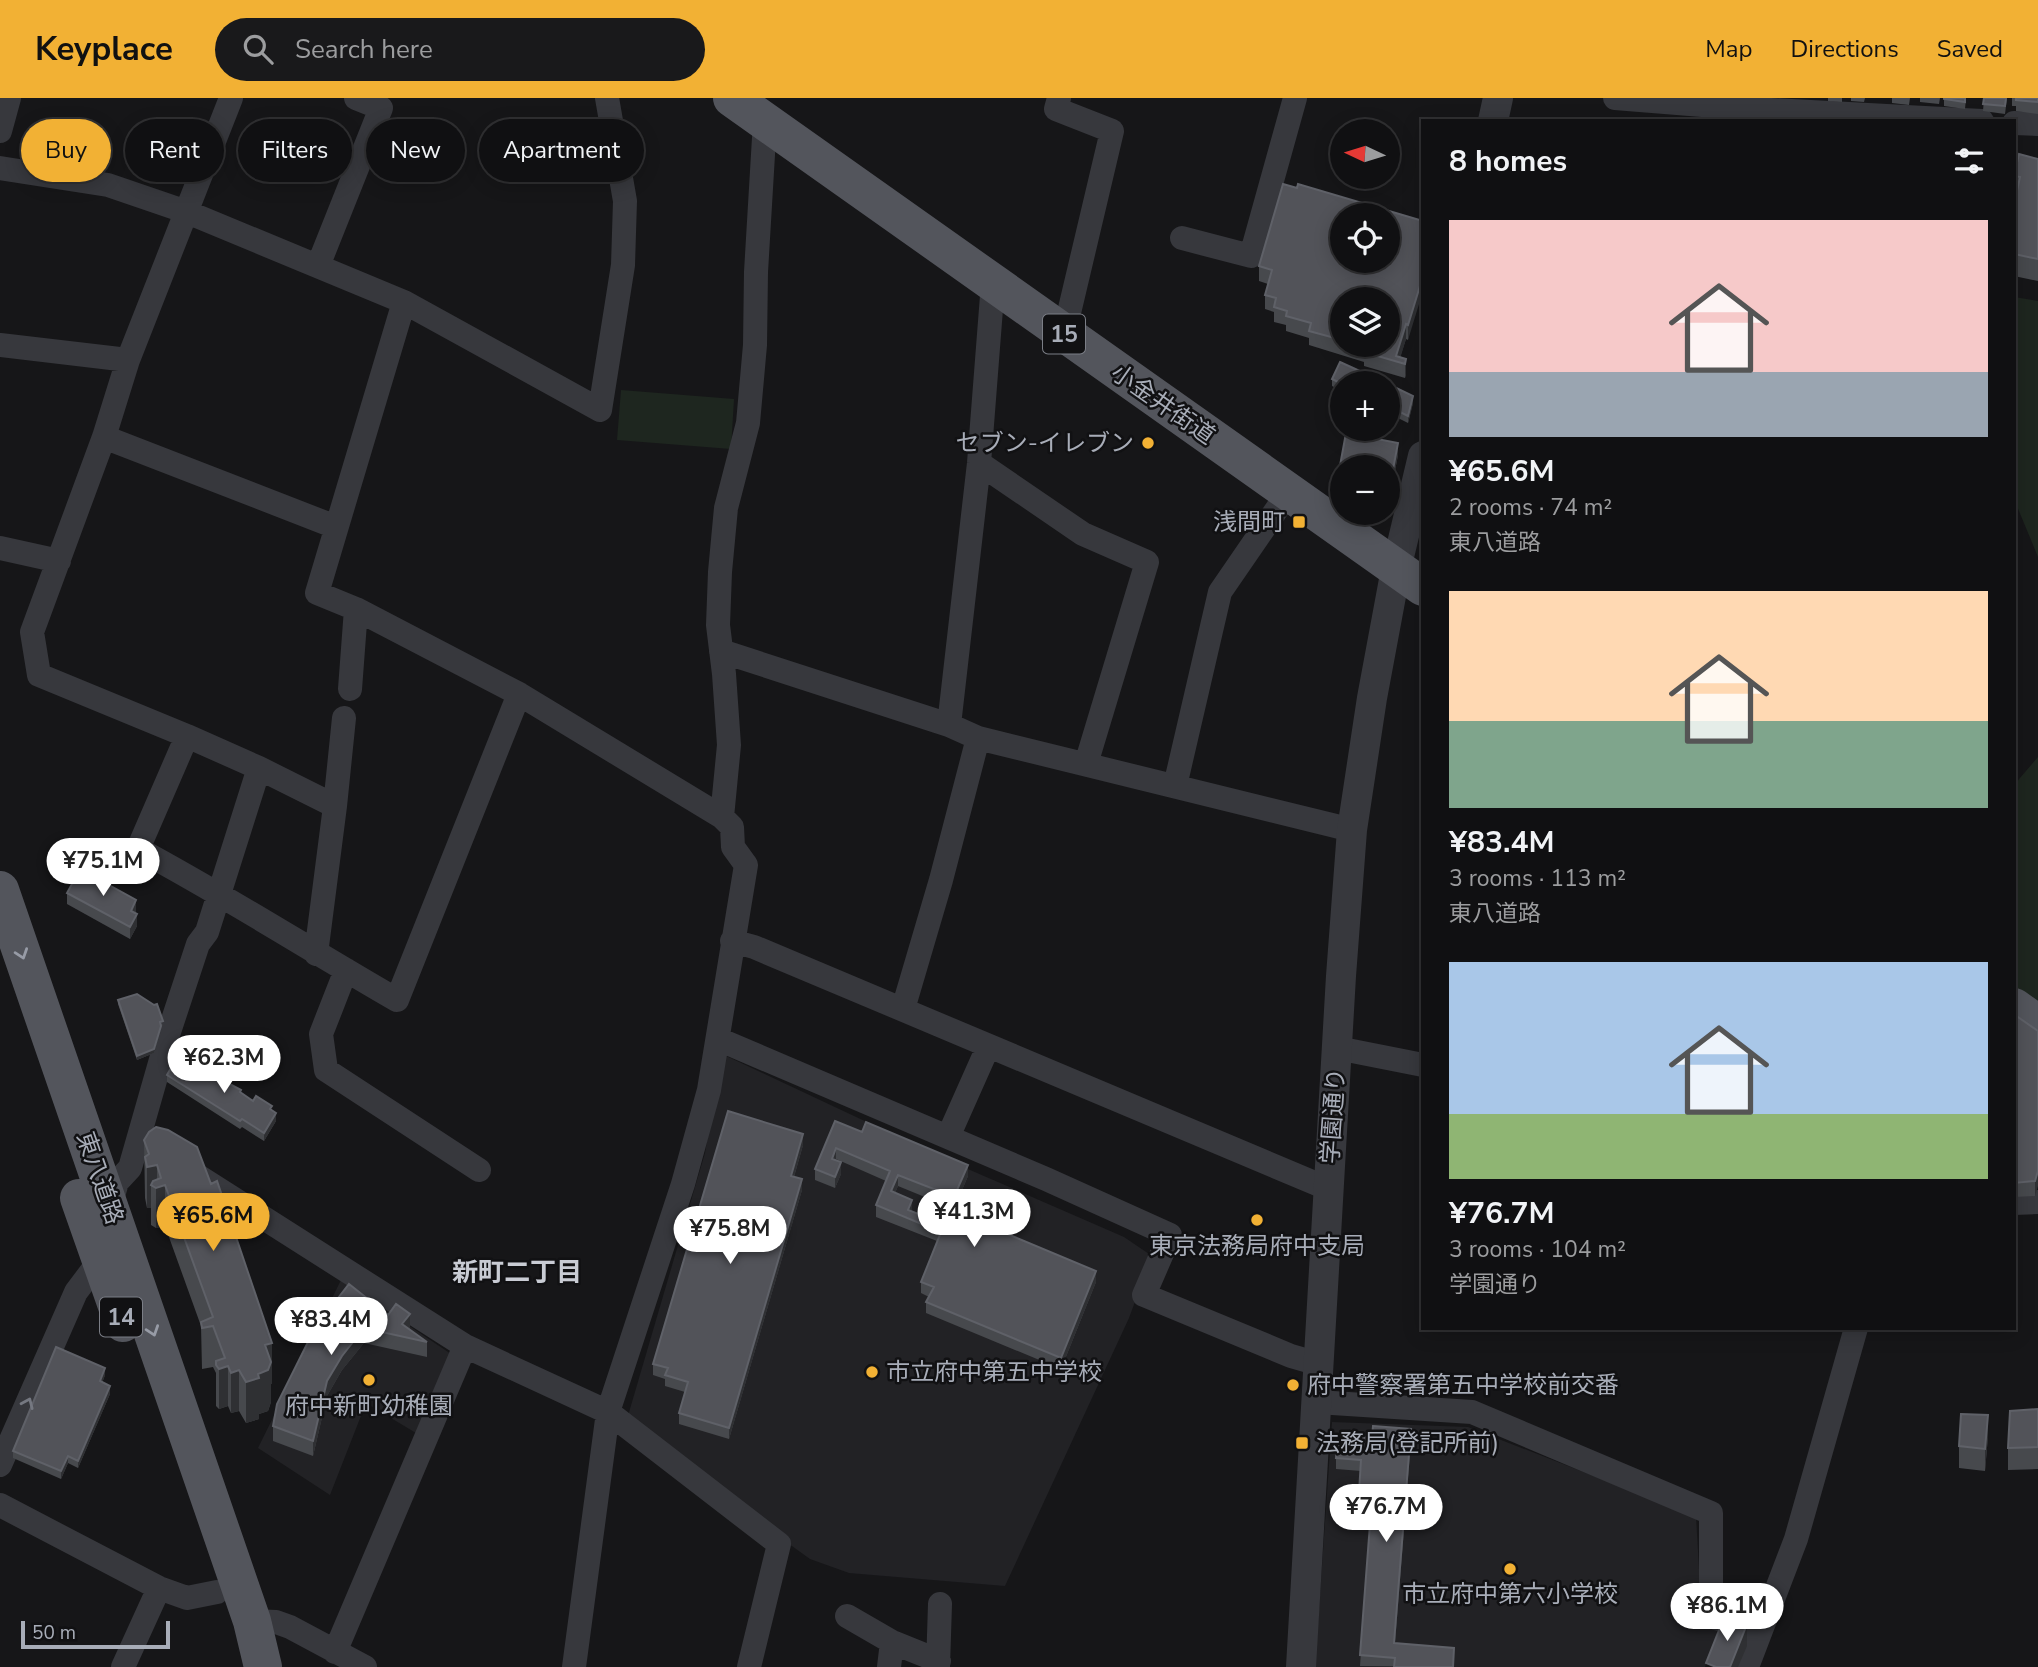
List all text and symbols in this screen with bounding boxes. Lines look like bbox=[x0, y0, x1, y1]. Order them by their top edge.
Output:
search box bbox=[215, 18, 705, 81]
text: Keyplace bbox=[35, 27, 173, 72]
icon: search bbox=[239, 30, 277, 68]
text: Search here bbox=[295, 32, 433, 67]
text: Map bbox=[1705, 33, 1752, 65]
text: Directions bbox=[1790, 33, 1899, 65]
text: Saved bbox=[1937, 33, 2003, 65]
chip: Buy bbox=[21, 119, 111, 182]
chip: Rent bbox=[125, 119, 224, 182]
chip: Filters bbox=[238, 119, 352, 182]
chip: New bbox=[366, 119, 465, 182]
chip: Apartment bbox=[479, 119, 644, 182]
north arrow bbox=[1330, 119, 1400, 189]
map controls bbox=[1330, 119, 1400, 525]
text: 8 homes bbox=[1449, 141, 1567, 182]
icon: filters bbox=[1950, 142, 1988, 180]
button: locate bbox=[1330, 203, 1400, 273]
icon: home bbox=[1656, 265, 1782, 391]
button: layers bbox=[1330, 287, 1400, 357]
road number: 15 bbox=[1043, 314, 1085, 354]
street label: 小金井街道 bbox=[1105, 356, 1221, 452]
button: + bbox=[1330, 371, 1400, 441]
place label: セブン-イレブン bbox=[956, 427, 1134, 459]
marker: セブン-イレブン bbox=[1140, 435, 1156, 451]
text: ¥65.6M bbox=[1449, 451, 1554, 492]
button: − bbox=[1330, 455, 1400, 525]
text: 2 rooms · 74 m² bbox=[1449, 492, 1612, 523]
place label: 浅間町 bbox=[1213, 506, 1285, 538]
marker: 浅間町 bbox=[1291, 514, 1307, 530]
text: 東八道路 bbox=[1449, 527, 1541, 558]
icon: home bbox=[1656, 636, 1782, 762]
text: ¥83.4M bbox=[1449, 822, 1554, 863]
pin: ¥75.1M bbox=[46, 838, 160, 898]
text: ¥75.1M bbox=[63, 845, 143, 876]
text: 3 rooms · 113 m² bbox=[1449, 863, 1626, 894]
text: 東八道路 bbox=[1449, 898, 1541, 929]
one-way arrow bbox=[14, 948, 28, 960]
icon: home bbox=[1656, 1007, 1782, 1133]
pin: ¥62.3M bbox=[167, 1035, 281, 1095]
text: ¥62.3M bbox=[184, 1042, 264, 1073]
street label: 学園通り bbox=[1314, 1067, 1352, 1165]
street label: 東八道路 bbox=[69, 1127, 131, 1229]
pin: ¥41.3M bbox=[917, 1190, 1031, 1249]
text: ¥76.7M bbox=[1449, 1193, 1554, 1234]
pin: ¥65.6M bbox=[156, 1194, 270, 1253]
text: ¥41.3M bbox=[934, 1196, 1014, 1227]
text: ¥65.6M bbox=[173, 1200, 253, 1231]
pin: ¥75.8M bbox=[673, 1206, 787, 1266]
marker: 東京法務局府中支局 bbox=[1249, 1212, 1265, 1228]
text: ¥75.8M bbox=[690, 1213, 770, 1244]
place label: 東京法務局府中支局 bbox=[1149, 1230, 1365, 1262]
text: 3 rooms · 104 m² bbox=[1449, 1234, 1626, 1265]
district label: 新町二丁目 bbox=[452, 1255, 582, 1290]
text: 学園通り bbox=[1449, 1269, 1541, 1300]
road number: 14 bbox=[100, 1298, 142, 1336]
pin: ¥83.4M bbox=[274, 1298, 388, 1357]
text: ¥83.4M bbox=[291, 1304, 371, 1335]
one-way arrow bbox=[145, 1325, 159, 1337]
place label: 市立府中第五中学校 bbox=[886, 1356, 1102, 1388]
marker: 市立府中第五中学校 bbox=[864, 1364, 880, 1380]
place label: 府中警察署第五中学校前交番 bbox=[1307, 1369, 1619, 1401]
marker: 府中新町幼稚園 bbox=[361, 1372, 377, 1388]
marker: 府中警察署第五中学校前交番 bbox=[1285, 1377, 1301, 1393]
place label: 府中新町幼稚園 bbox=[285, 1390, 453, 1422]
one-way arrow bbox=[20, 1398, 34, 1410]
place label: 法務局(登記所前) bbox=[1316, 1427, 1499, 1459]
marker: 法務局(登記所前) bbox=[1294, 1435, 1310, 1451]
pin: ¥76.7M bbox=[1329, 1484, 1443, 1544]
text: ¥76.7M bbox=[1346, 1491, 1426, 1522]
marker: 市立府中第六小学校 bbox=[1502, 1561, 1518, 1577]
place label: 市立府中第六小学校 bbox=[1402, 1578, 1618, 1610]
pin: ¥86.1M bbox=[1670, 1584, 1784, 1643]
text: ¥86.1M bbox=[1687, 1590, 1767, 1621]
scale bar bbox=[21, 1618, 170, 1650]
text: 50 m bbox=[32, 1620, 76, 1646]

